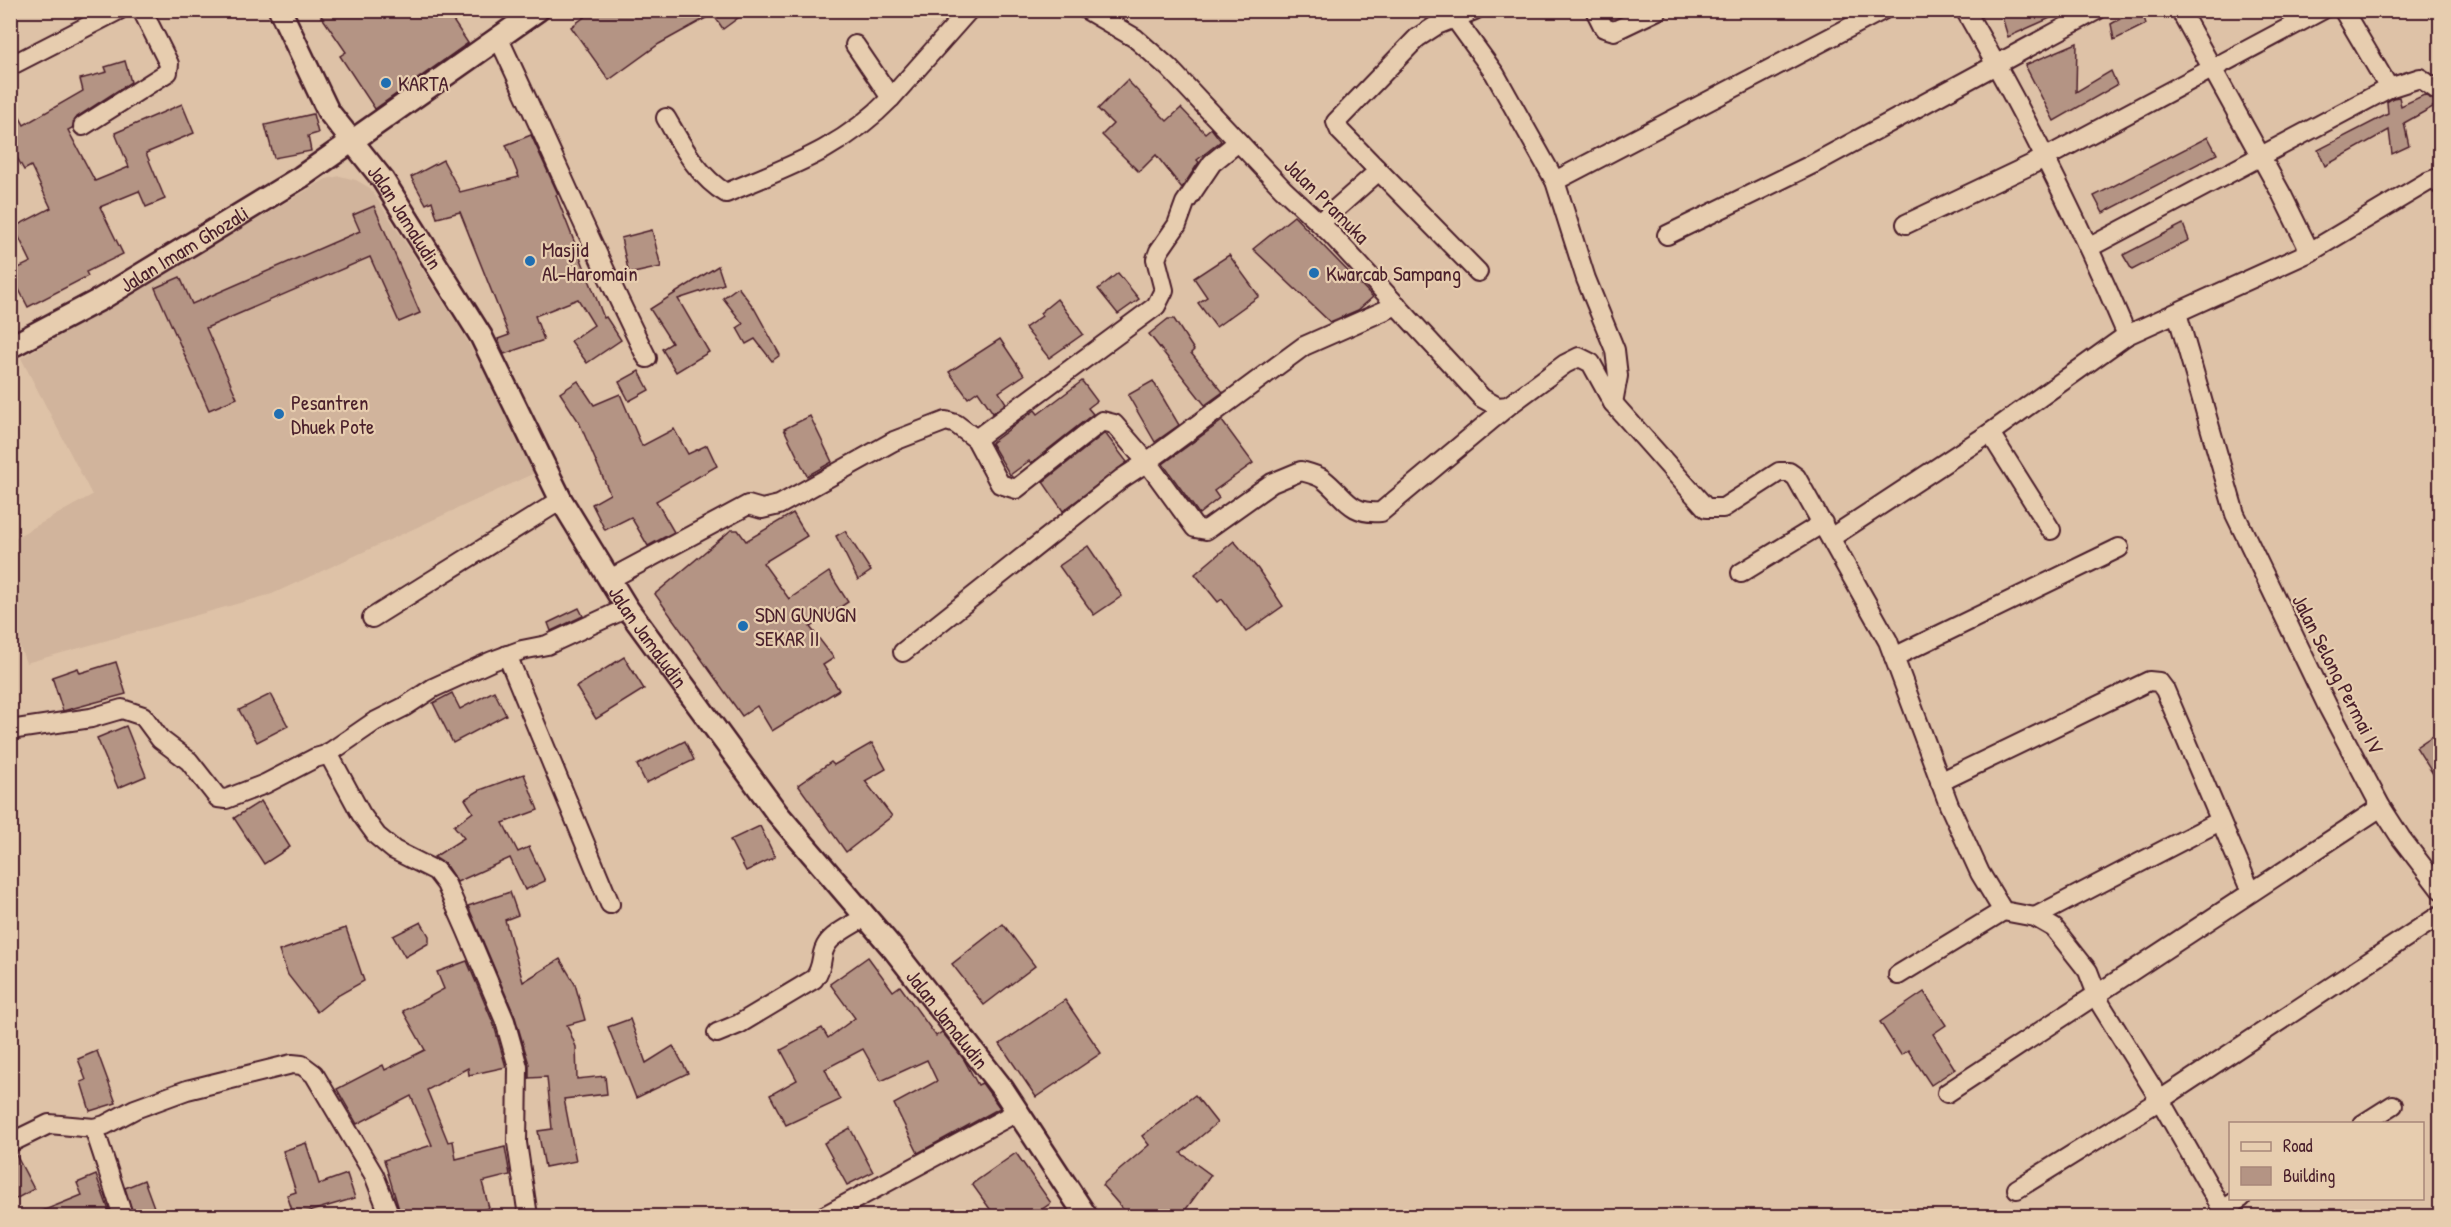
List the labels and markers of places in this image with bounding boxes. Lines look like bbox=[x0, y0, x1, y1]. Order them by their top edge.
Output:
place label: KARTA bbox=[398, 69, 449, 98]
marker: KARTA bbox=[379, 76, 393, 90]
place label: Masjid Al-Haromain bbox=[542, 235, 638, 288]
marker: Masjid Al-Haromain bbox=[523, 254, 537, 268]
place label: Kwarcab Sampang bbox=[1326, 259, 1461, 288]
marker: Kwarcab Sampang bbox=[1307, 266, 1321, 280]
place label: Pesantren Dhuek Pote bbox=[291, 388, 374, 441]
marker: Pesantren Dhuek Pote bbox=[272, 407, 286, 421]
place label: SDN GUNUGN SEKAR II bbox=[755, 600, 856, 653]
marker: SDN GUNUGN SEKAR II bbox=[736, 619, 750, 633]

